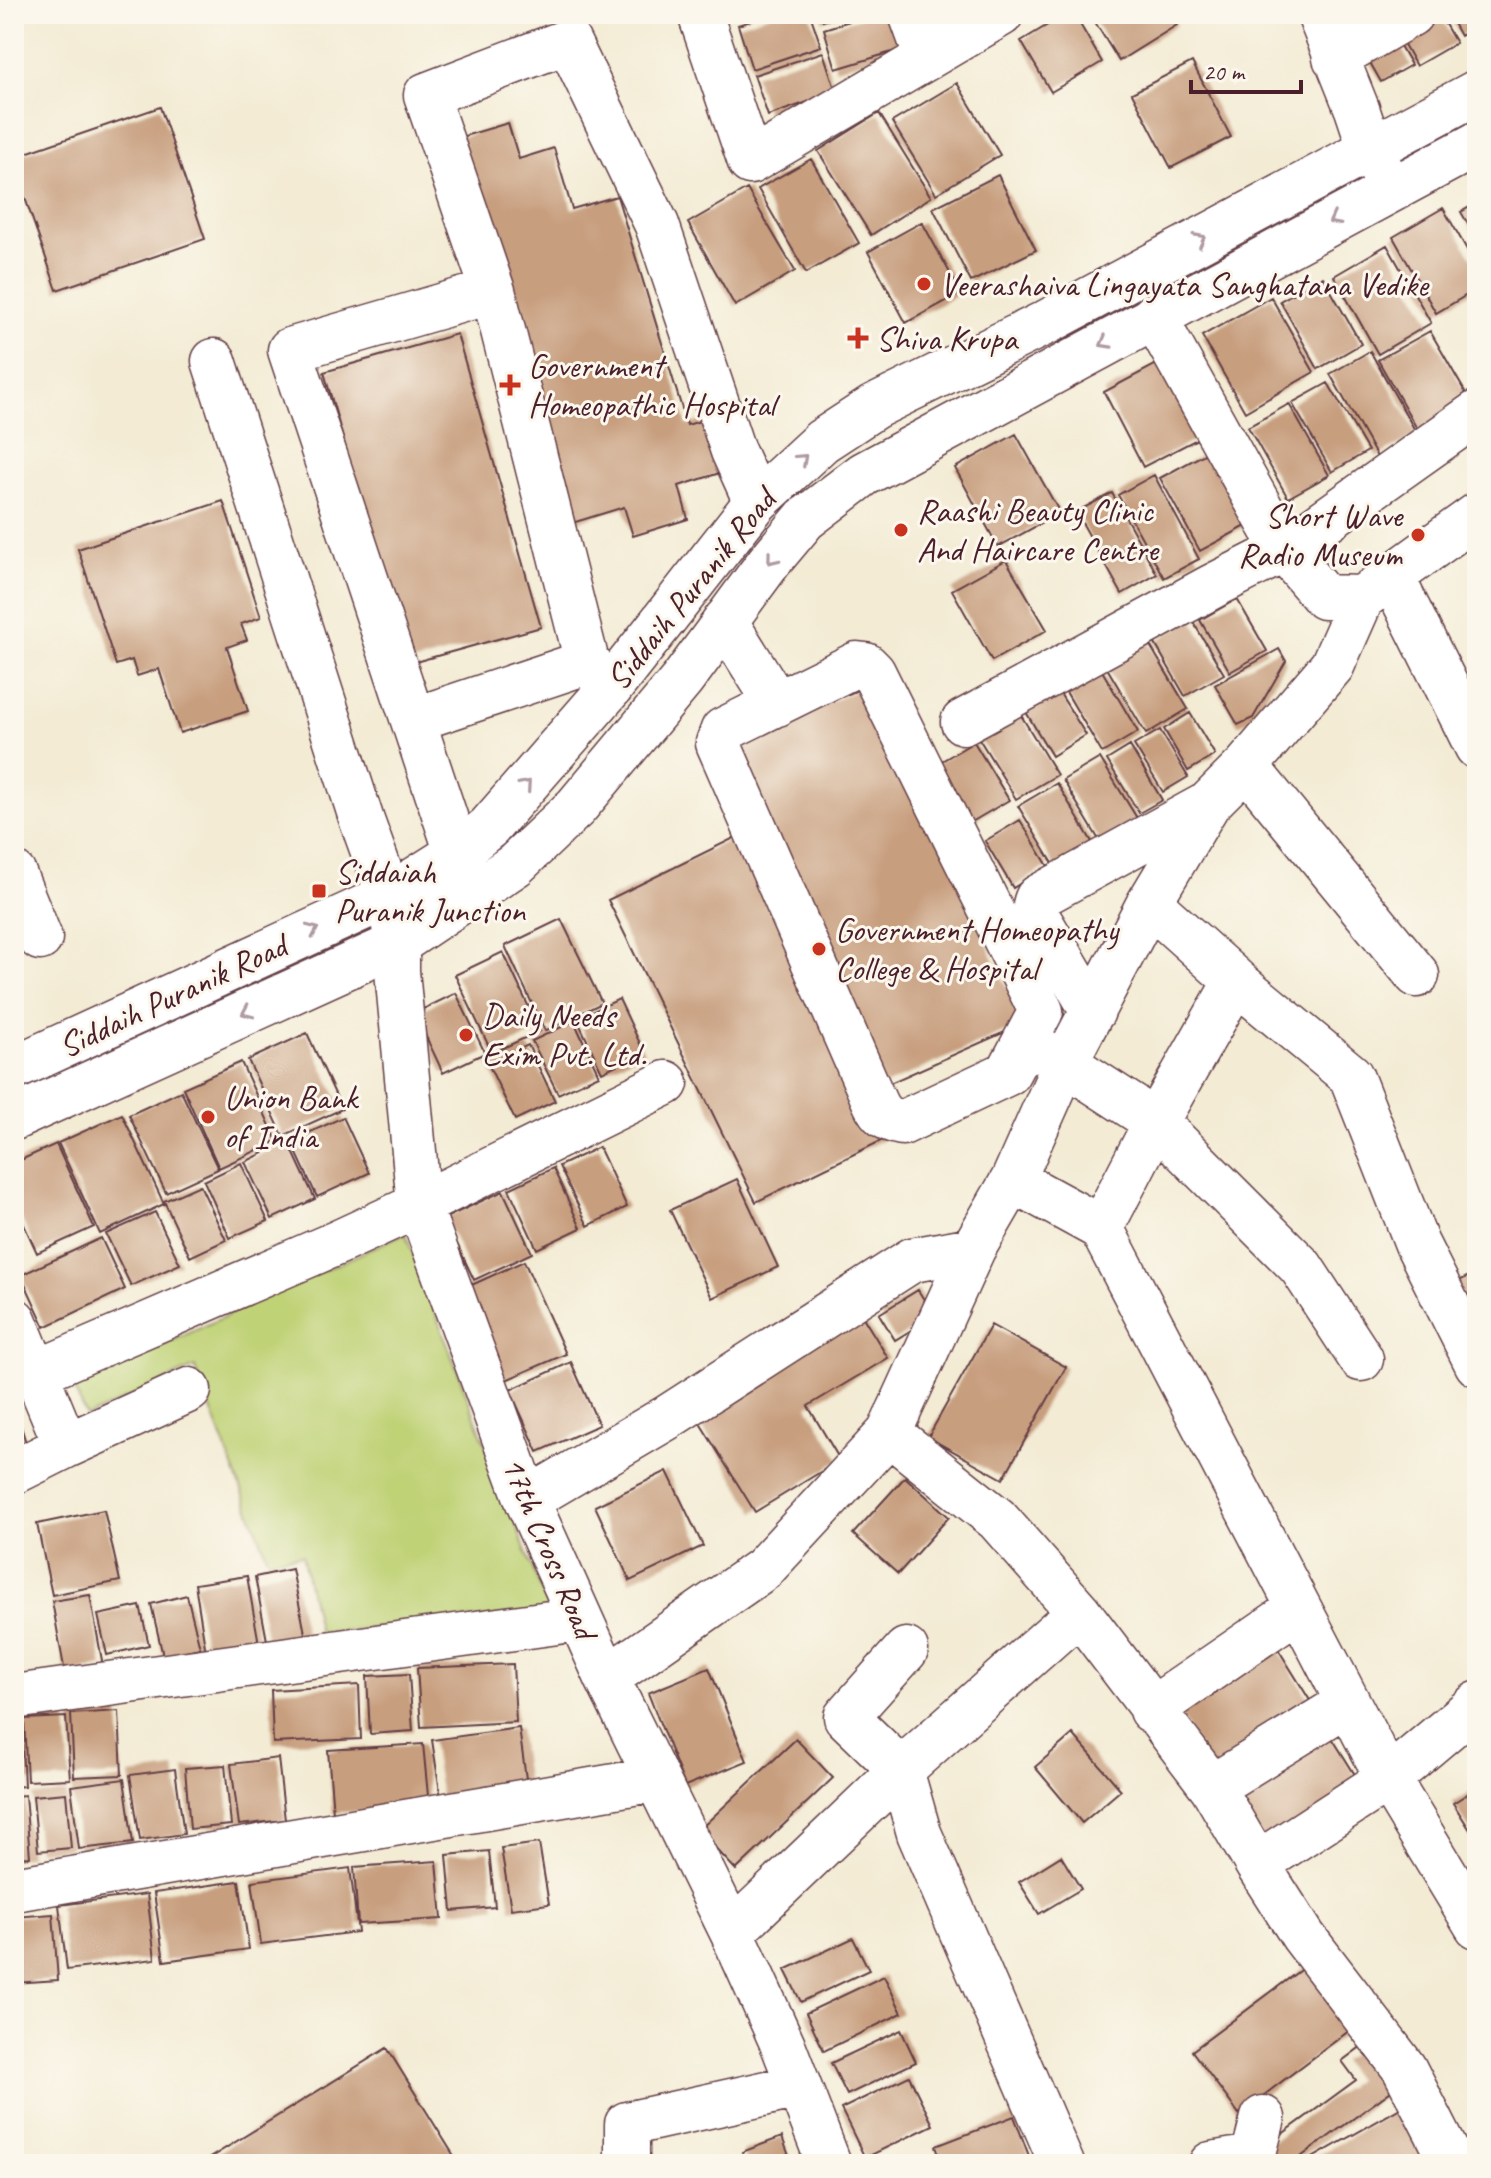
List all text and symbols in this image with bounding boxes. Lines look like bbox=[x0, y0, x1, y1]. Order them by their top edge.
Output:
scale bar bbox=[1191, 44, 1301, 94]
text: 20 m bbox=[1203, 57, 1246, 87]
one-way arrow bbox=[1328, 210, 1342, 225]
one-way arrow bbox=[1191, 233, 1206, 249]
place label: Veerashaiva Lingayata Sanghatana Vedike bbox=[940, 263, 1430, 306]
marker: Veerashaiva Lingayata Sanghatana Vedike bbox=[915, 275, 933, 293]
place label: Shiva Krupa bbox=[876, 317, 1019, 360]
marker: Shiva Krupa bbox=[847, 327, 869, 349]
one-way arrow bbox=[1099, 333, 1114, 349]
place label: Government Homeopathic Hospital bbox=[528, 344, 781, 426]
marker: Government Homeopathic Hospital bbox=[499, 374, 521, 396]
one-way arrow bbox=[793, 454, 807, 469]
street label: Siddaih Puranik Road bbox=[596, 476, 788, 699]
place label: Raashi Beauty Clinic And Haircare Centre bbox=[917, 489, 1160, 571]
place label: Short Wave Radio Museum bbox=[1238, 494, 1404, 576]
marker: Raashi Beauty Clinic And Haircare Centre bbox=[892, 521, 910, 539]
marker: Short Wave Radio Museum bbox=[1409, 526, 1427, 544]
one-way arrow bbox=[767, 550, 782, 564]
one-way arrow bbox=[516, 780, 530, 795]
place label: Siddaiah Puranik Junction bbox=[335, 850, 527, 932]
marker: Siddaiah Puranik Junction bbox=[310, 882, 328, 900]
place label: Government Homeopathy College & Hospital bbox=[835, 908, 1120, 990]
street label: Siddaih Puranik Road bbox=[51, 922, 297, 1067]
one-way arrow bbox=[305, 924, 320, 940]
marker: Government Homeopathy College & Hospital bbox=[810, 940, 828, 958]
place label: Daily Needs Exim Pvt. Ltd. bbox=[482, 994, 647, 1076]
one-way arrow bbox=[240, 1002, 255, 1018]
marker: Daily Needs Exim Pvt. Ltd. bbox=[457, 1026, 475, 1044]
place label: Union Bank of India bbox=[224, 1076, 359, 1158]
marker: Union Bank of India bbox=[199, 1108, 217, 1126]
street label: 17th Cross Road bbox=[492, 1450, 609, 1649]

